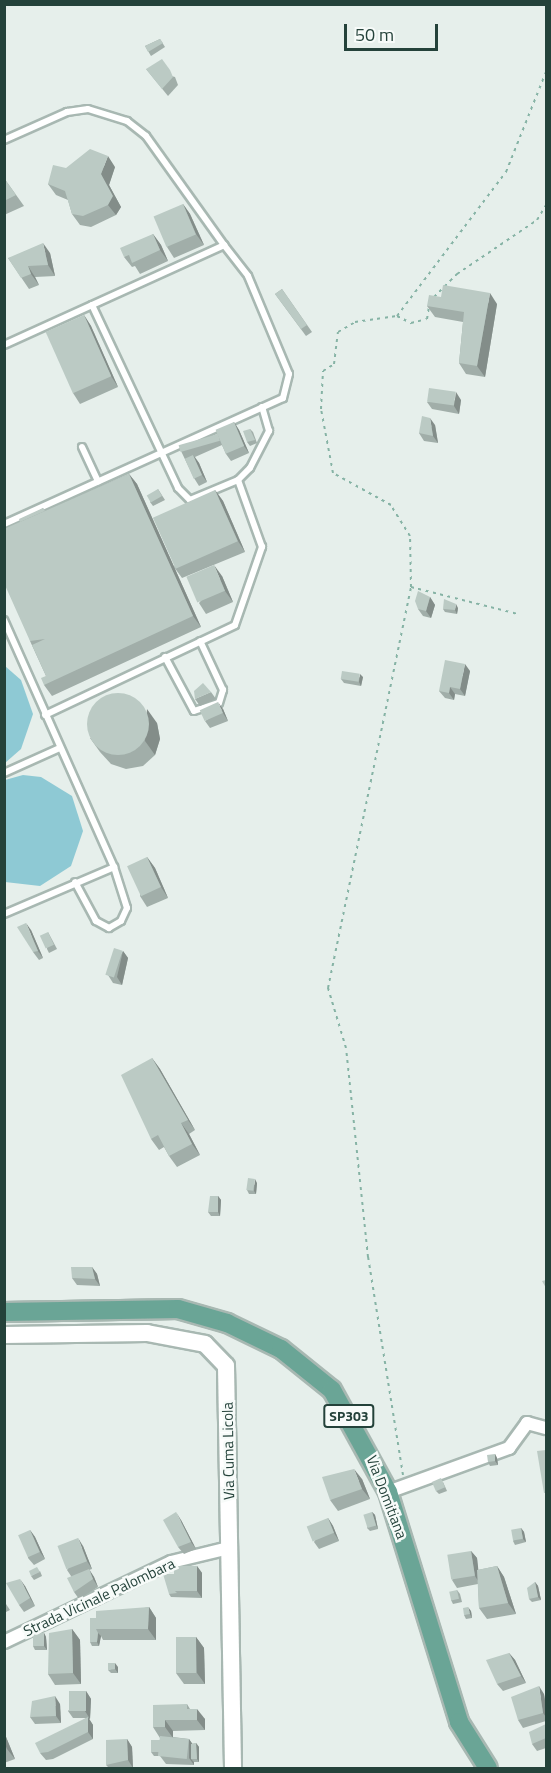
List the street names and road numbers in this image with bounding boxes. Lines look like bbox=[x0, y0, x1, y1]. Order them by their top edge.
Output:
street label: Via Cuma Licola bbox=[218, 1402, 238, 1500]
road number: SP303 bbox=[322, 1405, 376, 1427]
street label: Via Domitiana bbox=[363, 1453, 411, 1541]
street label: Strada Vicinale Palombara bbox=[21, 1554, 177, 1640]

